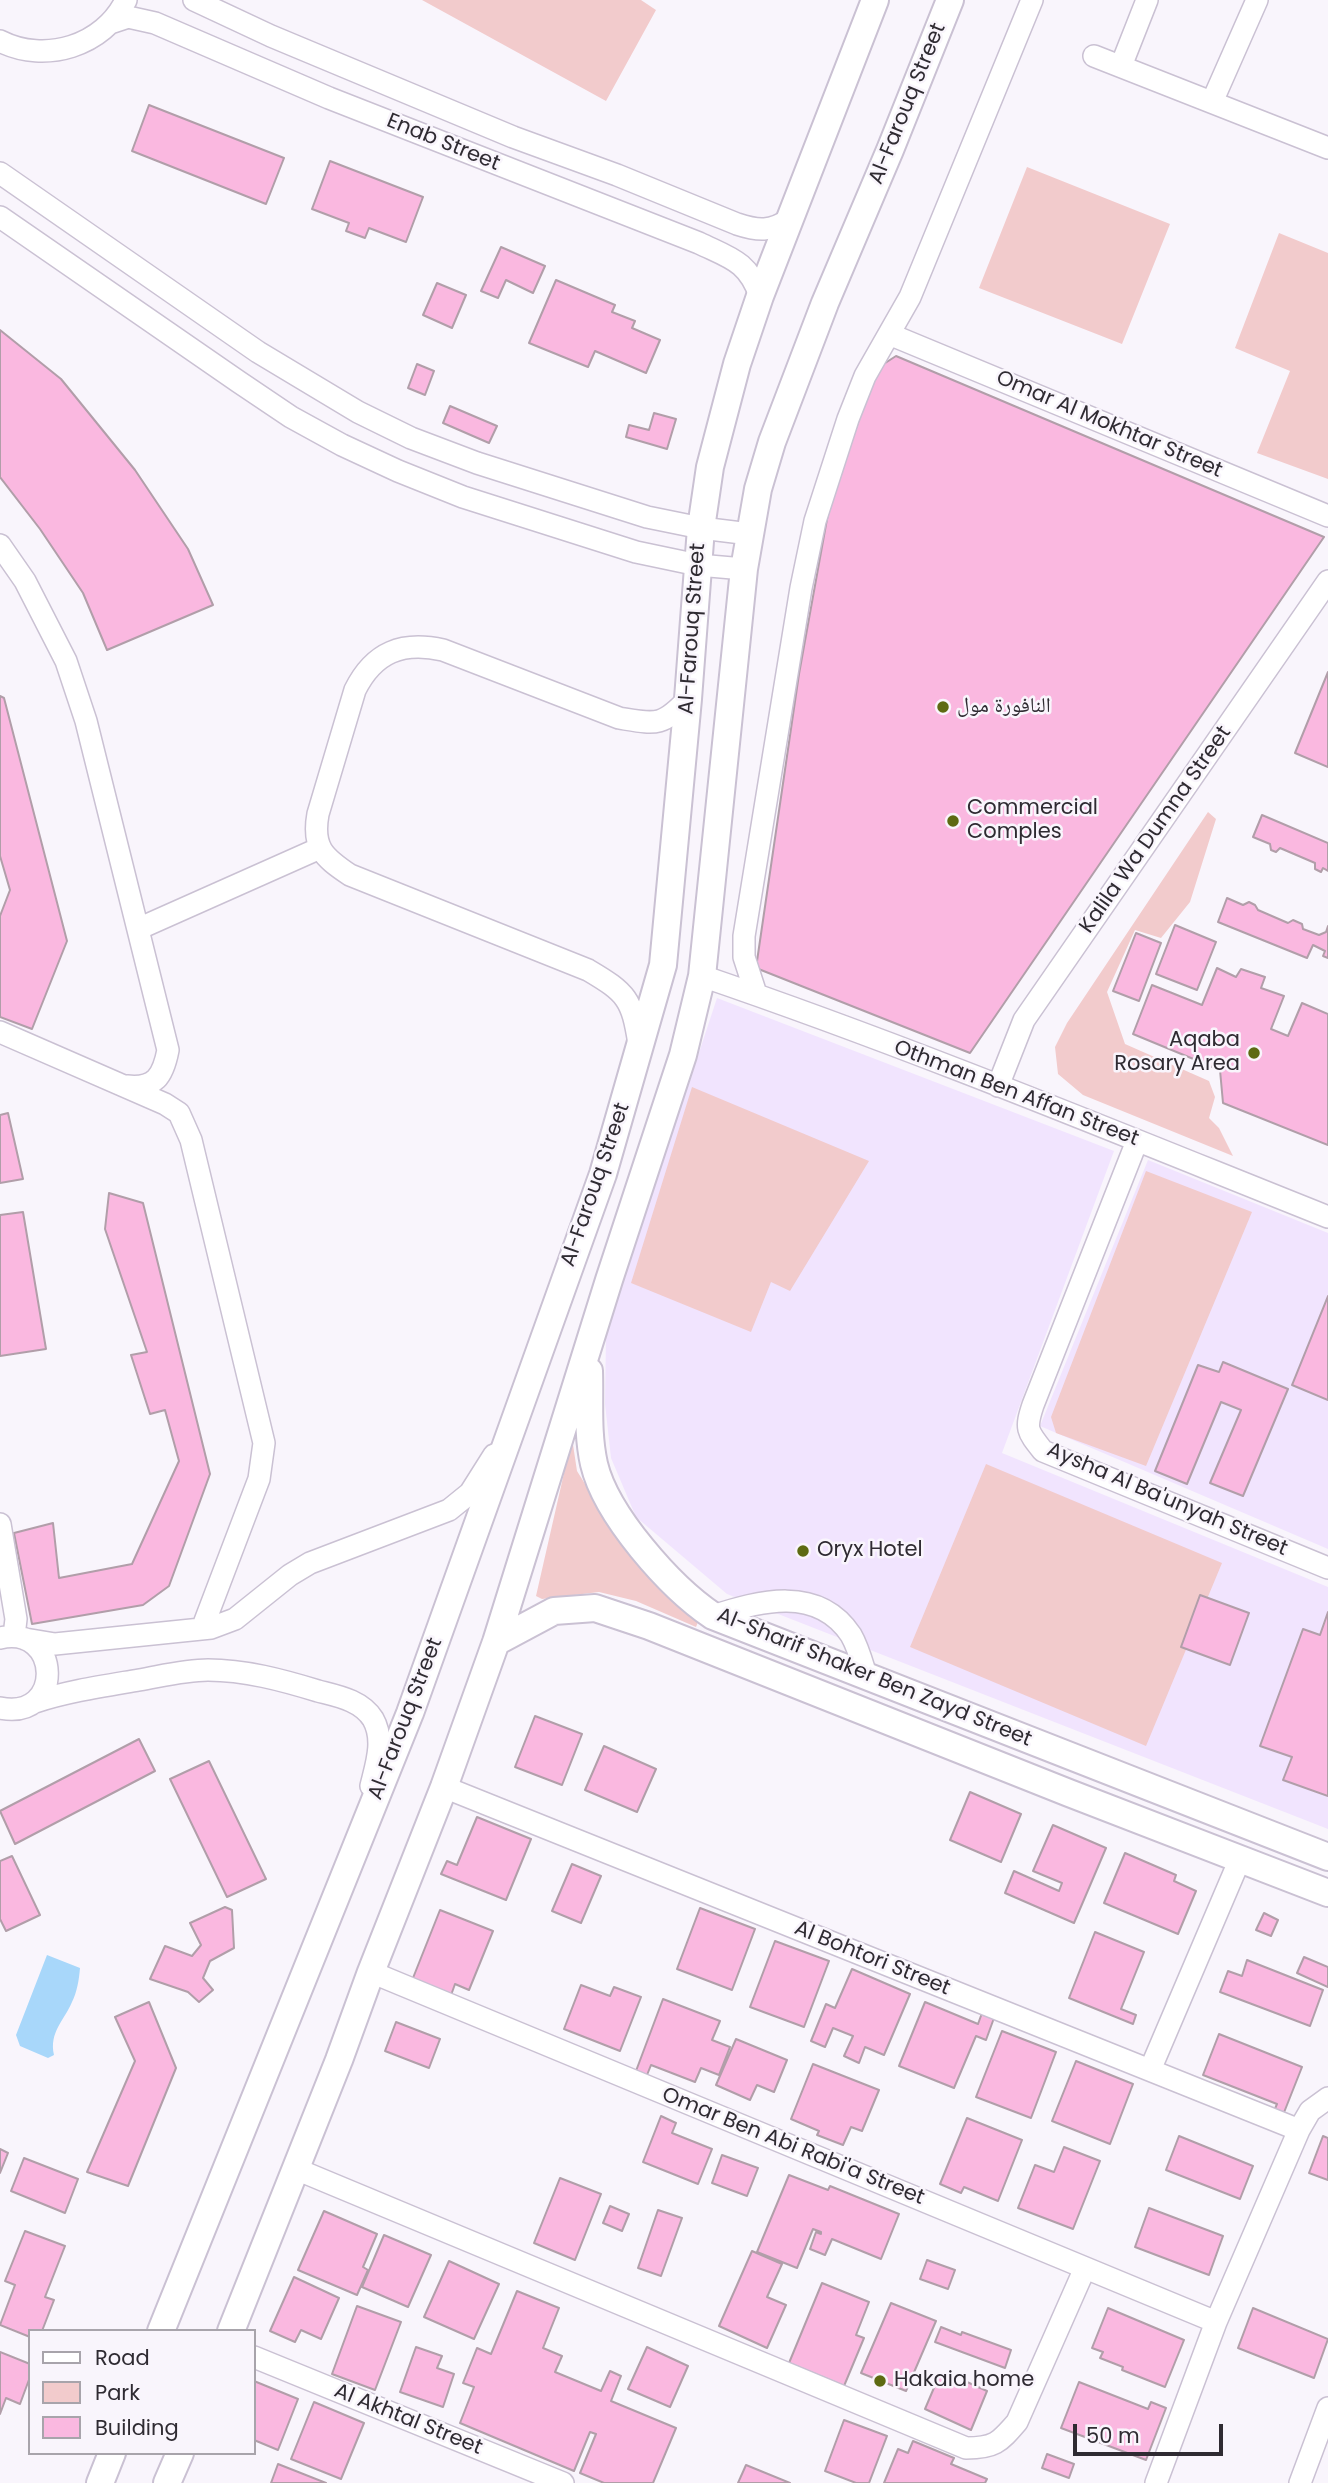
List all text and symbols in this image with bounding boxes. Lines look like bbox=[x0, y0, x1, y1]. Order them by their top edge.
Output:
street label: Al-Farouq Street bbox=[864, 20, 952, 188]
street label: Enab Street bbox=[383, 109, 503, 177]
street label: Omar Al Mokhtar Street bbox=[992, 366, 1226, 484]
street label: Al-Farouq Street bbox=[674, 542, 712, 716]
place label: النافورة مول bbox=[957, 694, 1051, 720]
marker: النافورة مول bbox=[935, 699, 951, 715]
street label: Kalila Wa Dumna Street bbox=[1075, 722, 1237, 938]
place label: Commercial Comples bbox=[967, 796, 1098, 846]
marker: Commercial Comples bbox=[945, 813, 961, 829]
place label: Aqaba Rosary Area bbox=[1114, 1028, 1240, 1078]
street label: Othman Ben Affan Street bbox=[890, 1036, 1142, 1152]
marker: Aqaba Rosary Area bbox=[1246, 1045, 1262, 1061]
street label: Al-Farouq Street bbox=[556, 1100, 636, 1270]
street label: Aysha Al Ba'unyah Street bbox=[1043, 1438, 1291, 1562]
place label: Oryx Hotel bbox=[817, 1538, 923, 1564]
marker: Oryx Hotel bbox=[795, 1543, 811, 1559]
street label: Al-Sharif Shaker Ben Zayd Street bbox=[713, 1603, 1035, 1753]
street label: Al-Farouq Street bbox=[363, 1634, 449, 1804]
street label: Al Bohtori Street bbox=[790, 1916, 954, 2002]
street label: Omar Ben Abi Rabi'a Street bbox=[658, 2083, 928, 2211]
legend bbox=[28, 2329, 256, 2455]
text: Road bbox=[95, 2343, 150, 2372]
place label: Hakaia home bbox=[894, 2368, 1034, 2394]
marker: Hakaia home bbox=[872, 2373, 888, 2389]
text: Park bbox=[95, 2378, 140, 2407]
street label: Al Akhtal Street bbox=[330, 2379, 486, 2461]
scale bar bbox=[1076, 2410, 1226, 2454]
text: Building bbox=[95, 2413, 179, 2442]
text: 50 m bbox=[1086, 2421, 1140, 2450]

